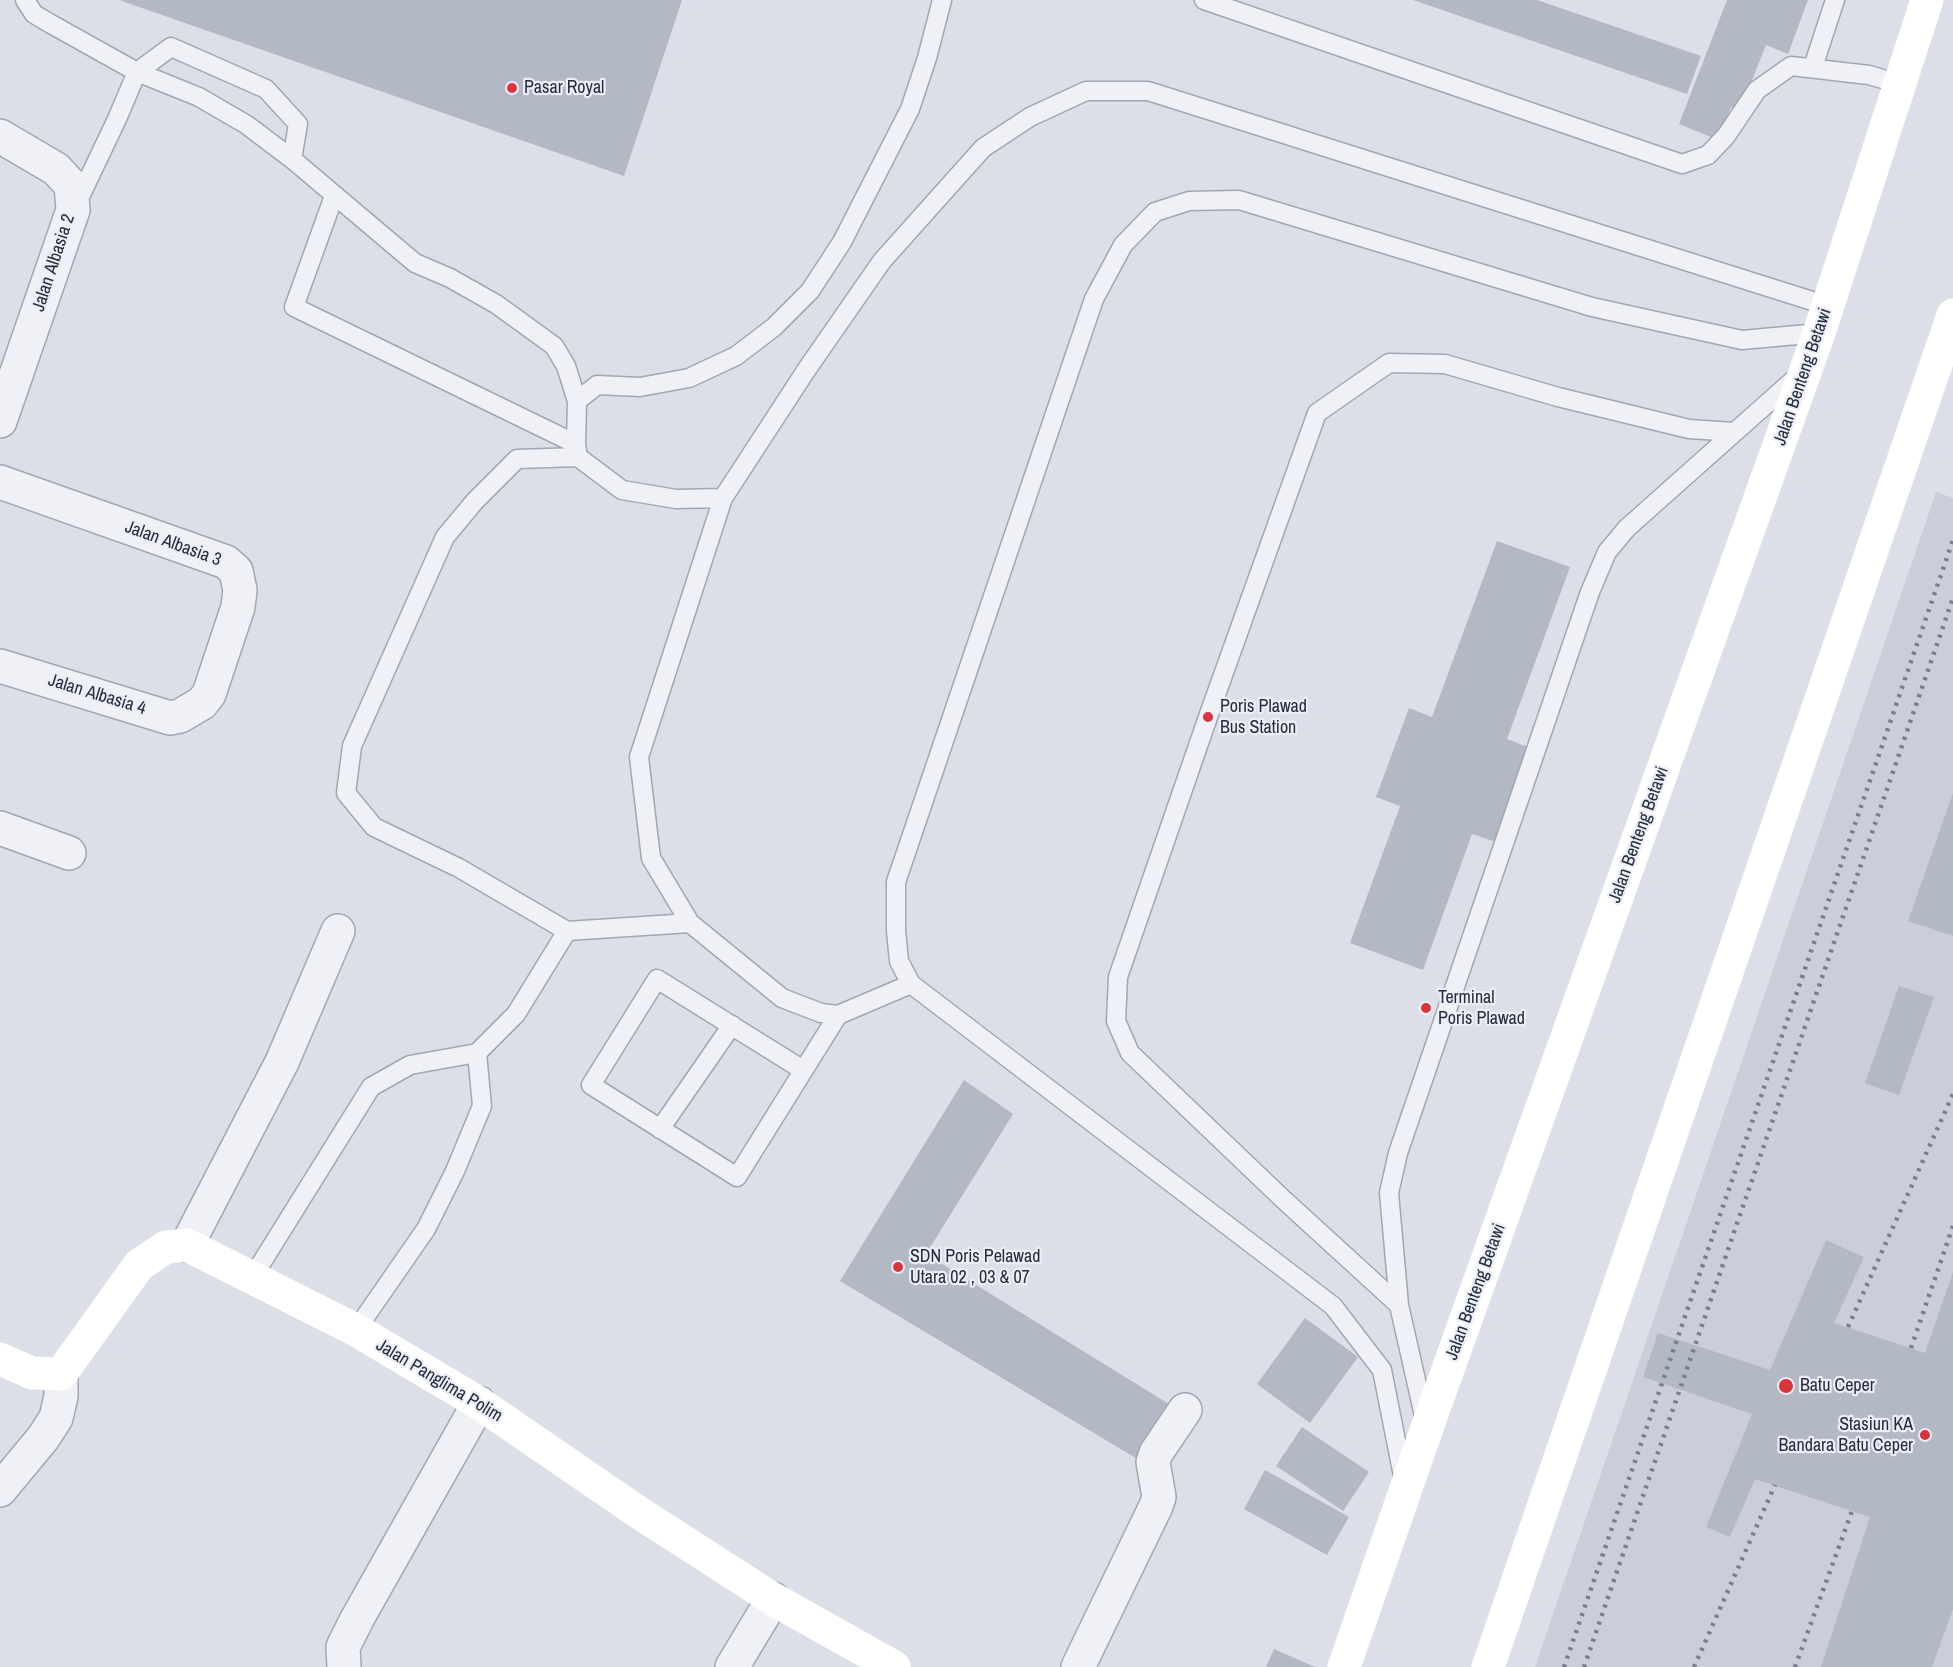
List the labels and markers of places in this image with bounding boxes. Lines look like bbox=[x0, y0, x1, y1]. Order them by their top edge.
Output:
place label: Pasar Royal bbox=[524, 77, 604, 99]
marker: Pasar Royal bbox=[505, 81, 519, 95]
place label: Poris Plawad Bus Station bbox=[1220, 696, 1307, 738]
marker: Poris Plawad Bus Station bbox=[1201, 710, 1215, 724]
place label: Terminal Poris Plawad bbox=[1438, 987, 1525, 1030]
marker: Terminal Poris Plawad bbox=[1419, 1001, 1433, 1015]
place label: SDN Poris Pelawad Utara 02 , 03 & 07 bbox=[910, 1246, 1040, 1288]
marker: SDN Poris Pelawad Utara 02 , 03 & 07 bbox=[891, 1260, 905, 1274]
place label: Batu Ceper bbox=[1800, 1375, 1875, 1397]
marker: Batu Ceper bbox=[1777, 1377, 1795, 1395]
place label: Stasiun KA Bandara Batu Ceper bbox=[1778, 1414, 1913, 1456]
marker: Stasiun KA Bandara Batu Ceper bbox=[1918, 1428, 1932, 1442]

